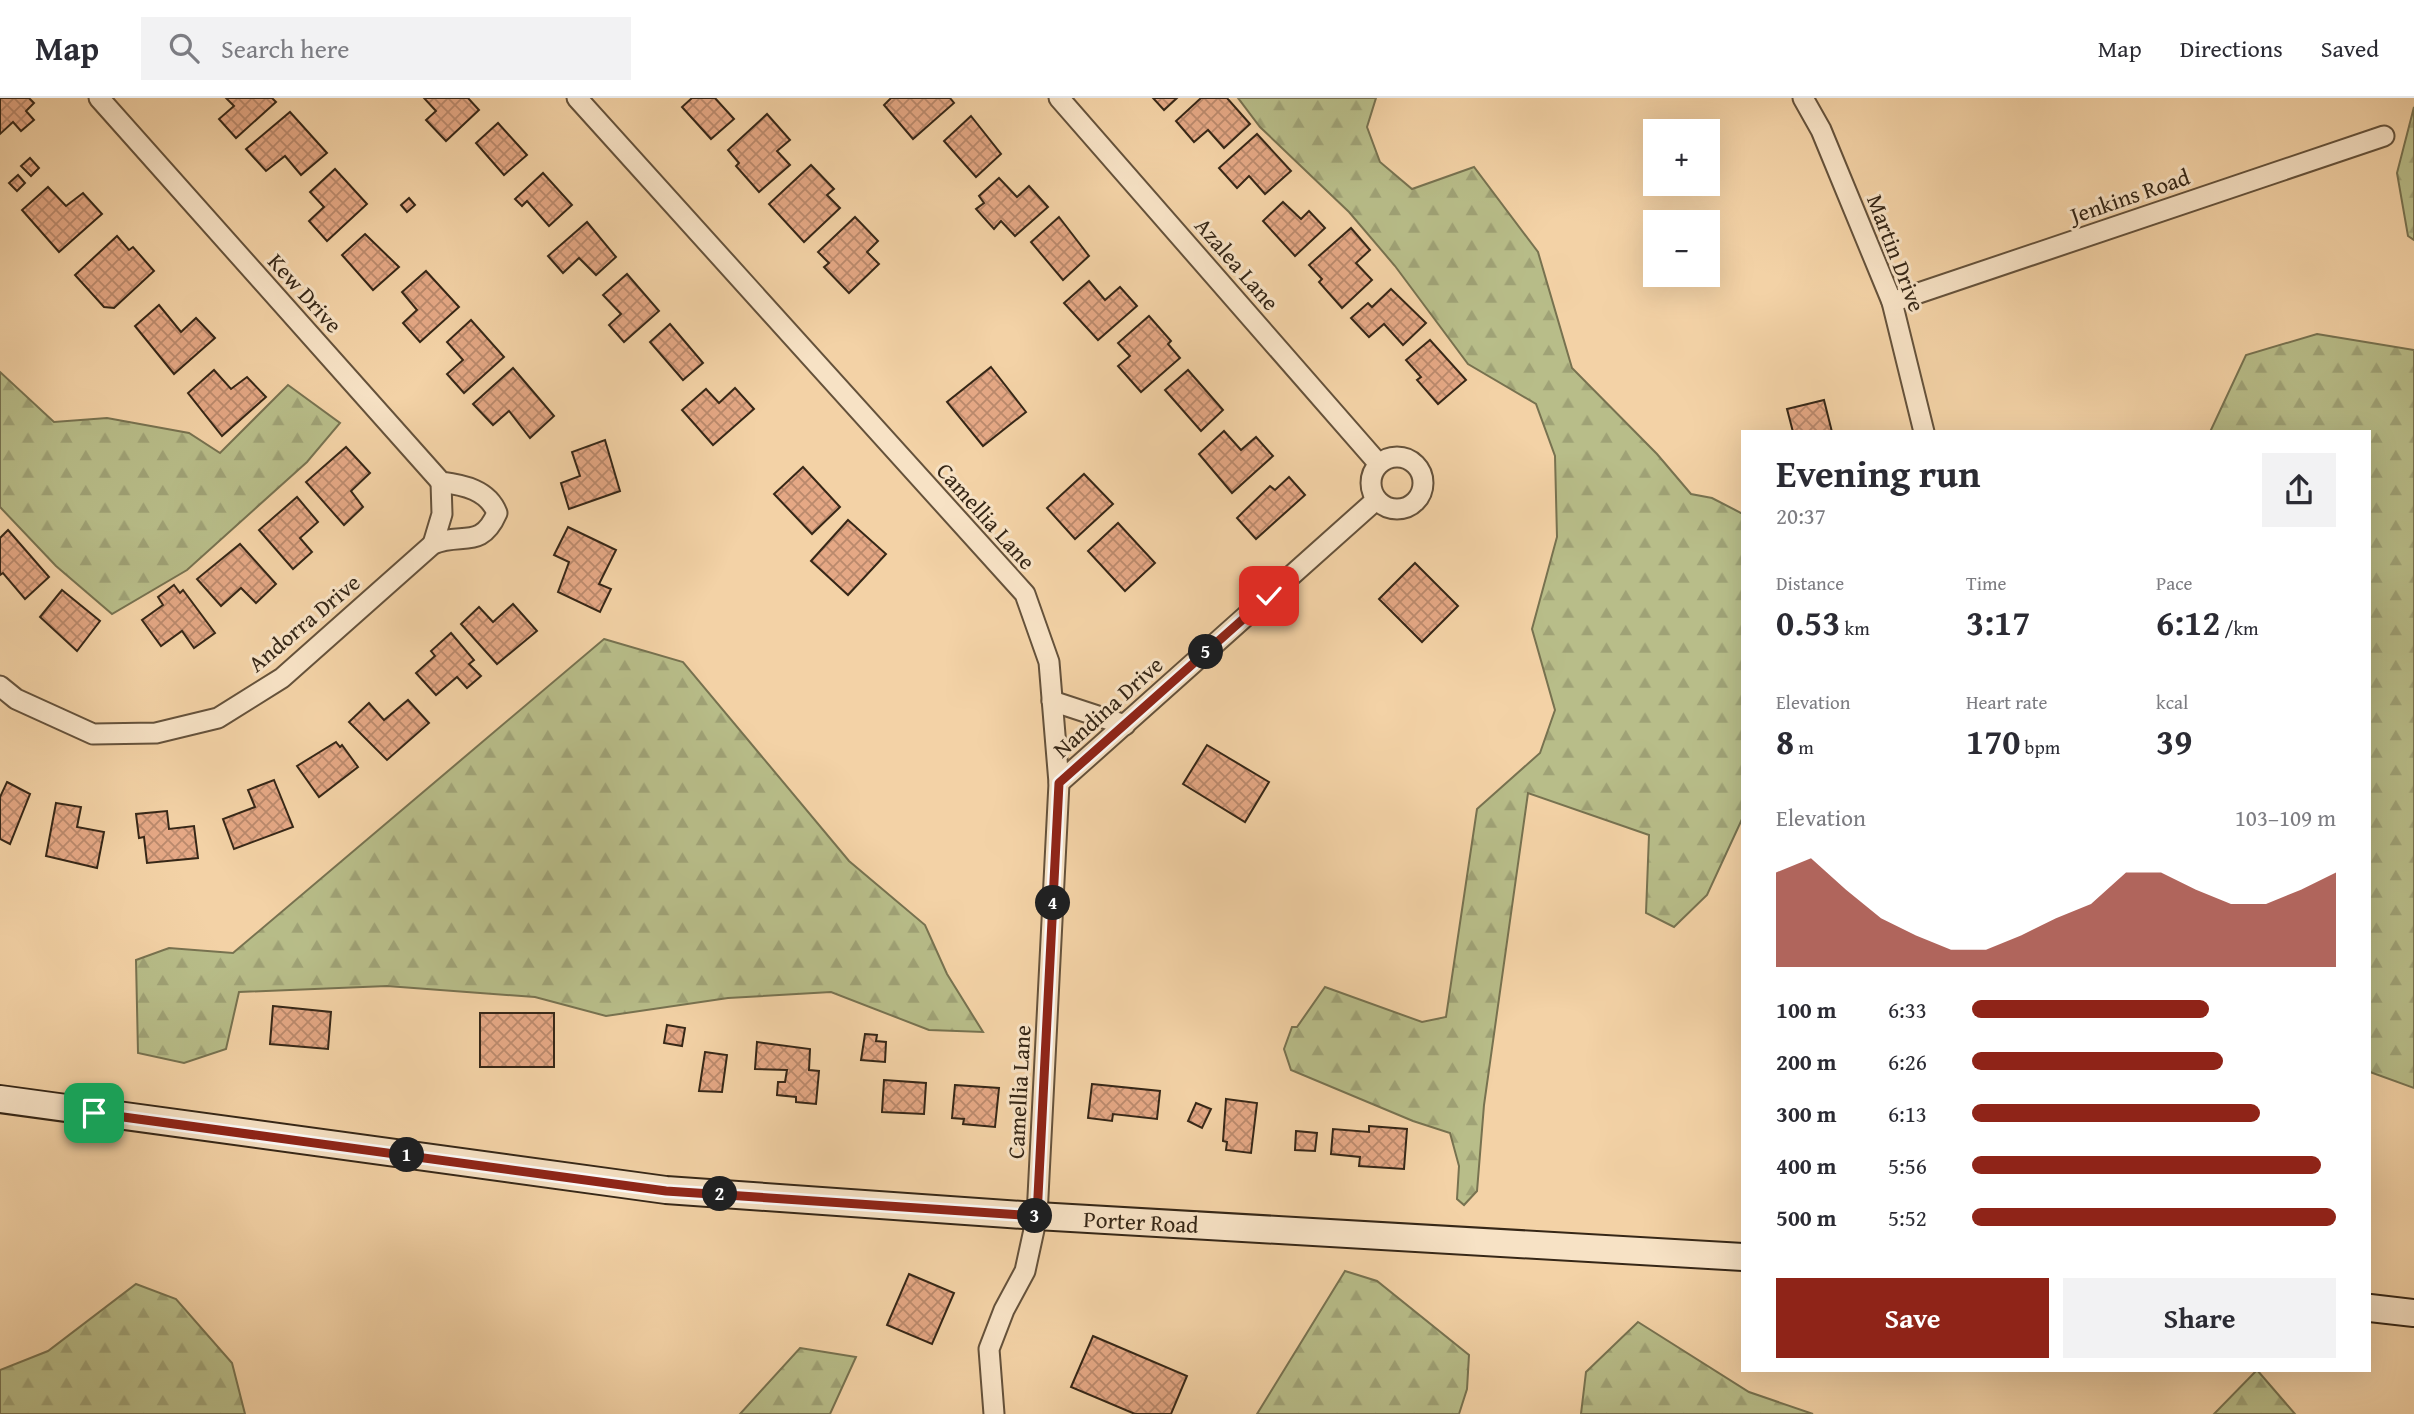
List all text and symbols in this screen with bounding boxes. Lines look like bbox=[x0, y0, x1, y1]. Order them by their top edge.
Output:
search box bbox=[141, 17, 631, 80]
text: Map bbox=[35, 24, 99, 72]
icon: search bbox=[165, 29, 203, 67]
text: Search here bbox=[221, 29, 349, 68]
text: Map bbox=[2098, 31, 2142, 66]
text: Directions bbox=[2180, 31, 2283, 66]
text: Saved bbox=[2321, 31, 2379, 66]
map controls bbox=[1643, 119, 1720, 287]
button: + bbox=[1643, 119, 1720, 196]
street label: Jenkins Road bbox=[2063, 159, 2195, 232]
street label: Martin Drive bbox=[1859, 189, 1934, 316]
street label: Azalea Lane bbox=[1188, 210, 1287, 317]
button: − bbox=[1643, 210, 1720, 287]
street label: Kew Drive bbox=[261, 245, 350, 340]
text: Evening run bbox=[1776, 445, 1980, 501]
button: share bbox=[2262, 453, 2336, 527]
street label: Camellia Lane bbox=[929, 455, 1043, 577]
text: 20:37 bbox=[1776, 499, 1826, 532]
street label: Andorra Drive bbox=[241, 566, 367, 679]
pin bbox=[1239, 566, 1299, 626]
text: Distance bbox=[1776, 569, 1844, 597]
text: Time bbox=[1966, 569, 2006, 597]
text: Pace bbox=[2156, 569, 2193, 597]
icon: check bbox=[1250, 577, 1288, 615]
text: 0.53 bbox=[1776, 597, 1840, 648]
text: 3:17 bbox=[1966, 597, 2030, 648]
text: 6:12 bbox=[2156, 597, 2220, 648]
text: km bbox=[1840, 614, 1870, 642]
text: /km bbox=[2220, 614, 2259, 642]
pin: 5 bbox=[1188, 634, 1224, 670]
text: 5 bbox=[1201, 637, 1210, 665]
street label: Nandina Drive bbox=[1045, 648, 1170, 765]
text: Elevation bbox=[1776, 688, 1850, 716]
text: Heart rate bbox=[1966, 688, 2047, 716]
text: kcal bbox=[2156, 688, 2188, 716]
text: 8 bbox=[1776, 716, 1794, 767]
text: 170 bbox=[1966, 716, 2020, 767]
text: 39 bbox=[2156, 716, 2192, 767]
text: m bbox=[1794, 733, 1814, 761]
text: bpm bbox=[2020, 733, 2060, 761]
text: Elevation bbox=[1776, 801, 1866, 834]
text: 103–109 m bbox=[2235, 801, 2336, 834]
pin: 4 bbox=[1036, 886, 1070, 920]
text: 4 bbox=[1048, 888, 1057, 916]
text: 100 m bbox=[1776, 993, 1837, 1026]
text: 6:33 bbox=[1888, 993, 1927, 1026]
street label: Camellia Lane bbox=[999, 1024, 1038, 1160]
text: 200 m bbox=[1776, 1045, 1837, 1078]
text: 6:26 bbox=[1888, 1045, 1927, 1078]
pin bbox=[64, 1083, 124, 1143]
icon: arrive bbox=[75, 1094, 113, 1132]
text: 300 m bbox=[1776, 1097, 1837, 1130]
text: 6:13 bbox=[1888, 1097, 1927, 1130]
pin: 1 bbox=[390, 1138, 424, 1172]
text: 1 bbox=[402, 1140, 411, 1168]
text: 400 m bbox=[1776, 1149, 1837, 1182]
text: 5:56 bbox=[1888, 1149, 1927, 1182]
pin: 2 bbox=[702, 1176, 738, 1212]
text: 2 bbox=[715, 1179, 724, 1207]
pin: 3 bbox=[1018, 1198, 1052, 1234]
text: 3 bbox=[1030, 1201, 1039, 1229]
text: 500 m bbox=[1776, 1201, 1837, 1234]
text: 5:52 bbox=[1888, 1201, 1927, 1234]
street label: Porter Road bbox=[1083, 1202, 1200, 1241]
button: Save bbox=[1776, 1278, 2049, 1358]
button: Share bbox=[2063, 1278, 2336, 1358]

